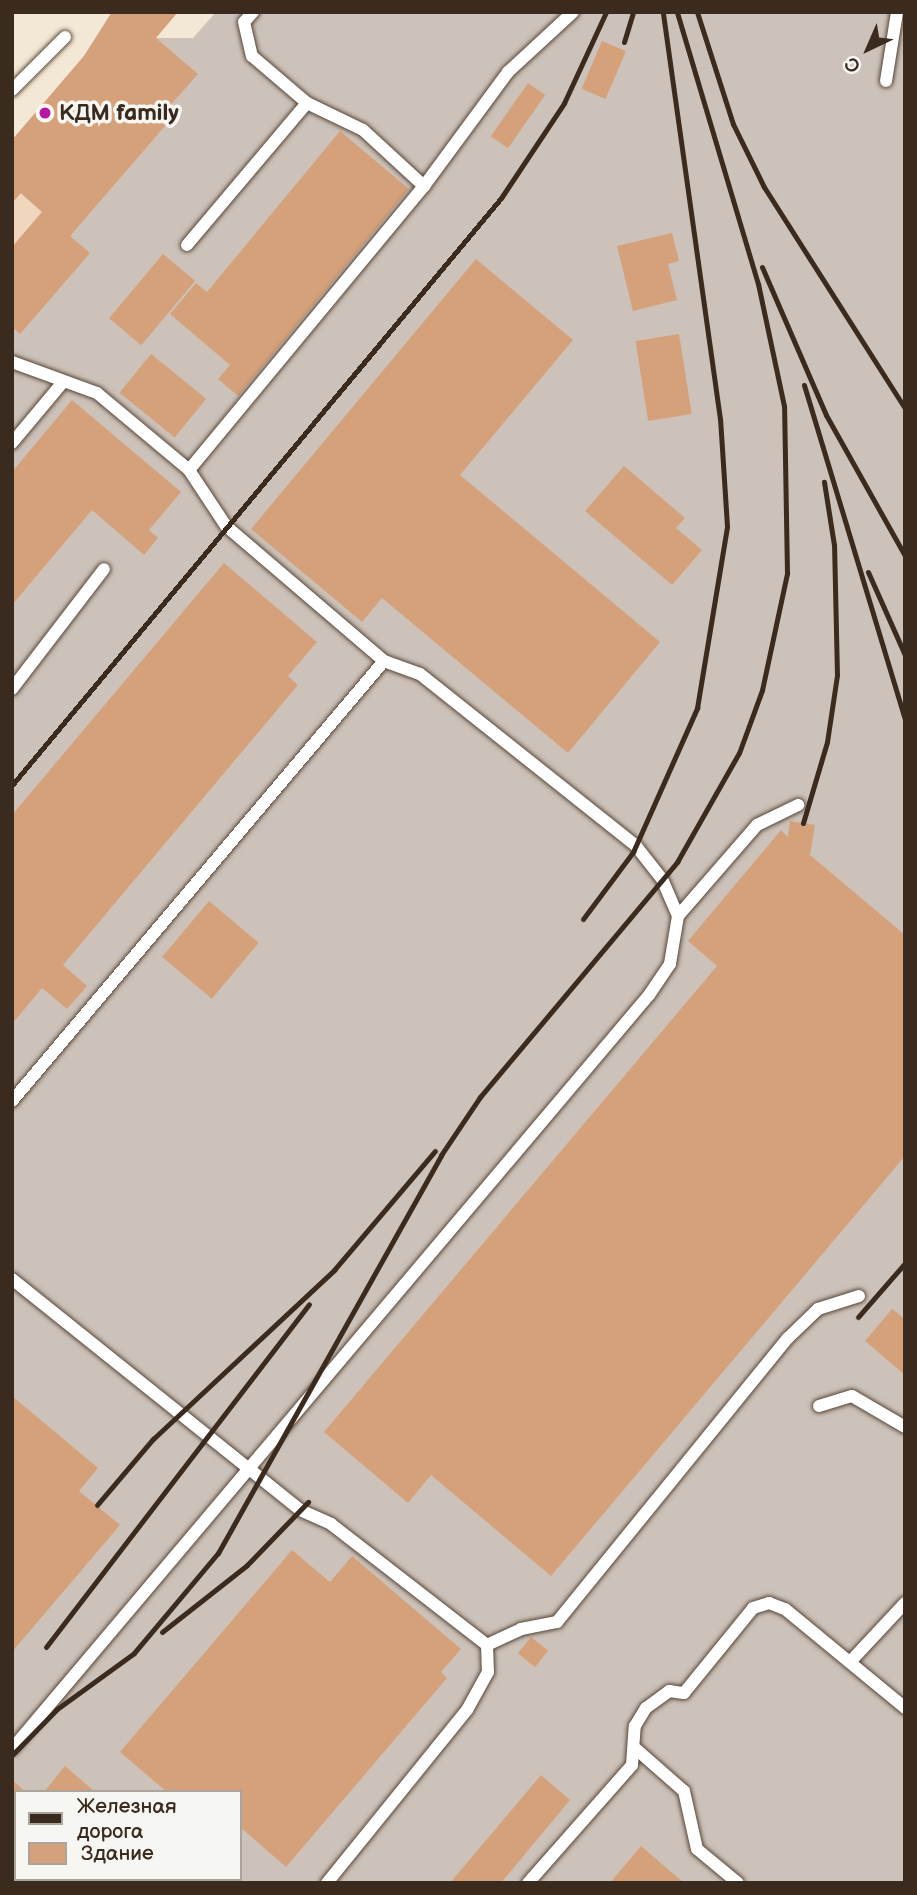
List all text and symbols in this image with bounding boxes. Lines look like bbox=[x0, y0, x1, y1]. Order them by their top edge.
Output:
north arrow bbox=[833, 14, 903, 84]
text: С bbox=[840, 52, 866, 77]
place label: КДМ family bbox=[59, 99, 179, 127]
marker: КДМ family bbox=[37, 105, 53, 121]
legend bbox=[14, 1790, 242, 1881]
text: Железная дорога bbox=[77, 1794, 177, 1844]
text: Здание bbox=[81, 1841, 154, 1866]

